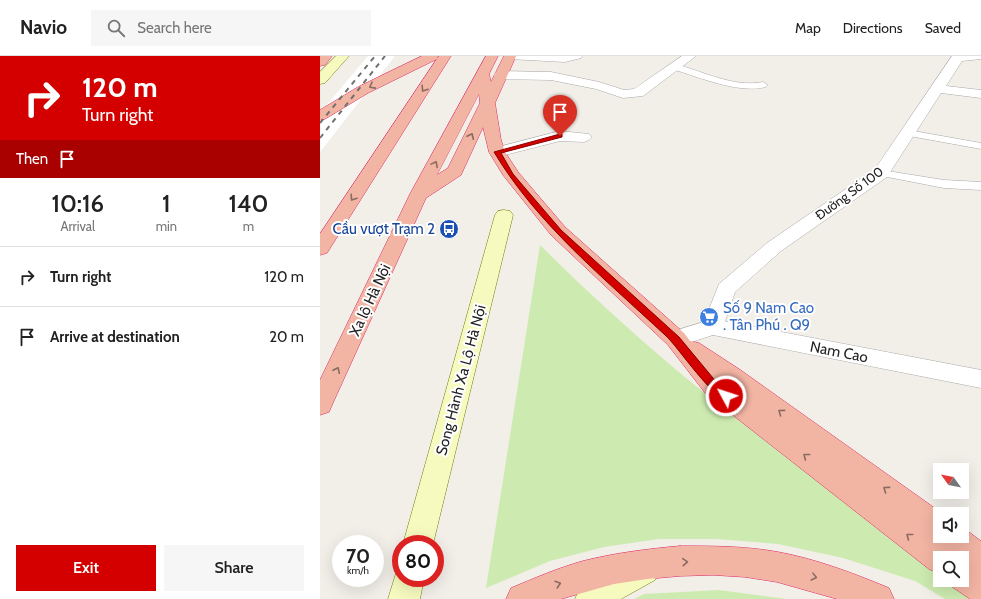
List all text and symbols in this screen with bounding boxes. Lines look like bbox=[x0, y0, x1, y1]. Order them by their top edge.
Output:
search box bbox=[91, 10, 371, 46]
text: Navio bbox=[20, 16, 67, 39]
icon: search bbox=[105, 17, 127, 39]
text: Search here bbox=[137, 19, 212, 37]
text: Map bbox=[795, 19, 821, 37]
text: Directions bbox=[843, 19, 903, 37]
text: Saved bbox=[925, 19, 961, 37]
text: 120 m bbox=[82, 70, 158, 104]
icon: right bbox=[16, 72, 68, 124]
one-way arrow bbox=[369, 81, 376, 88]
one-way arrow bbox=[421, 85, 429, 92]
pin bbox=[543, 95, 577, 136]
icon: arrive bbox=[549, 101, 571, 123]
text: Turn right bbox=[82, 104, 153, 126]
one-way arrow bbox=[466, 133, 474, 141]
icon: arrive bbox=[56, 148, 78, 170]
text: Then bbox=[16, 150, 48, 168]
one-way arrow bbox=[431, 161, 438, 168]
street label: Đường Số 100 bbox=[812, 163, 886, 223]
text: 10:16 bbox=[52, 189, 104, 218]
text: 1 bbox=[162, 189, 171, 218]
text: 140 bbox=[229, 189, 268, 218]
one-way arrow bbox=[350, 194, 358, 201]
text: Arrival bbox=[61, 218, 95, 234]
text: min bbox=[156, 218, 177, 234]
text: m bbox=[243, 218, 254, 234]
bus stop icon: Cầu vượt Trạm 2 bbox=[438, 218, 460, 240]
place label: Cầu vượt Trạm 2 bbox=[333, 220, 435, 238]
street label: Xa lộ Hà Nội bbox=[345, 261, 395, 339]
icon: right bbox=[16, 266, 38, 288]
text: Turn right bbox=[50, 268, 111, 286]
text: 120 m bbox=[264, 268, 304, 286]
place label: Số 9 Nam Cao . Tân Phú . Q9 bbox=[723, 299, 814, 334]
street label: Song Hành Xa Lộ Hà Nội bbox=[432, 303, 490, 457]
supermarket icon: Số 9 Nam Cao . Tân Phú . Q9 bbox=[698, 306, 720, 328]
icon: arrive bbox=[16, 326, 38, 348]
text: Arrive at destination bbox=[50, 328, 180, 346]
text: 20 m bbox=[269, 328, 304, 346]
street label: Nam Cao bbox=[808, 338, 870, 366]
one-way arrow bbox=[332, 366, 340, 374]
position arrow bbox=[705, 375, 747, 417]
one-way arrow bbox=[779, 410, 786, 417]
one-way arrow bbox=[803, 453, 810, 461]
north arrow bbox=[933, 463, 969, 499]
map controls bbox=[933, 463, 969, 587]
one-way arrow bbox=[883, 486, 890, 494]
button: sound bbox=[933, 507, 969, 543]
one-way arrow bbox=[906, 533, 913, 540]
speed limit sign: 80 bbox=[392, 535, 444, 587]
text: 70 bbox=[346, 544, 370, 568]
button: Exit bbox=[16, 545, 156, 591]
button: Share bbox=[164, 545, 304, 591]
button: search bbox=[933, 551, 969, 587]
one-way arrow bbox=[682, 557, 688, 566]
text: km/h bbox=[347, 564, 369, 577]
one-way arrow bbox=[810, 572, 817, 580]
one-way arrow bbox=[554, 580, 561, 589]

